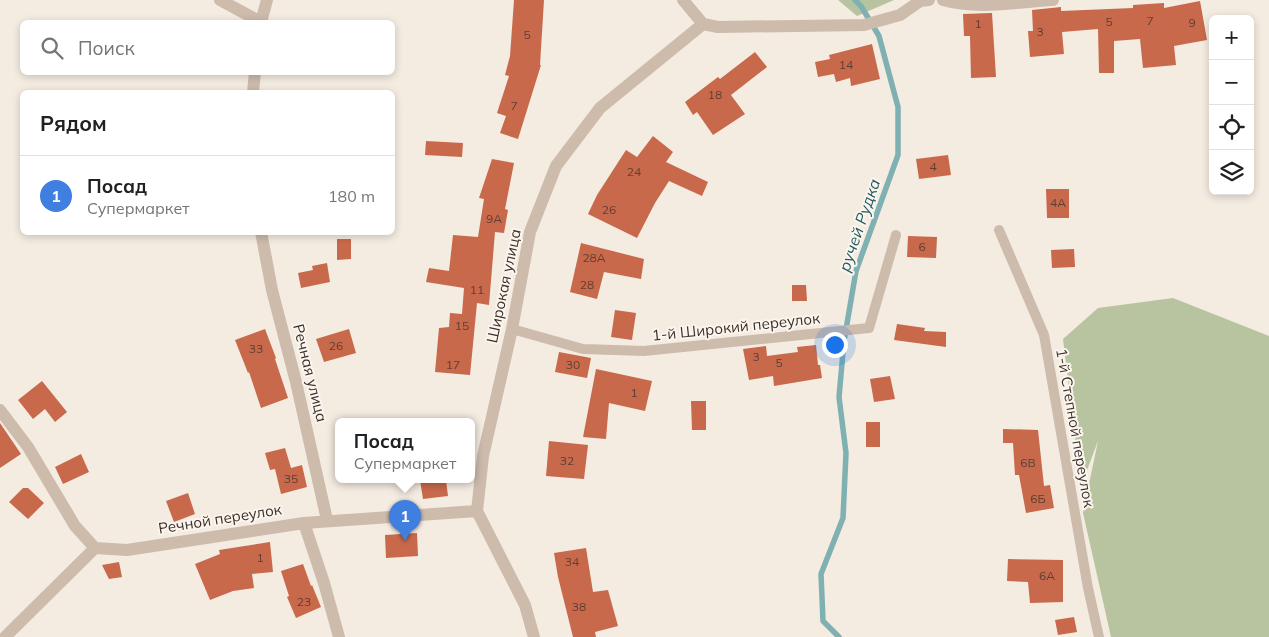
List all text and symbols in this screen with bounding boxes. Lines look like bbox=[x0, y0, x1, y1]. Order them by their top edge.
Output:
house number: 7 bbox=[1146, 13, 1154, 28]
house number: 5 bbox=[1105, 14, 1113, 29]
house number: 9 bbox=[1188, 15, 1196, 30]
map controls bbox=[1209, 15, 1254, 195]
button: + bbox=[1209, 15, 1254, 60]
house number: 1 bbox=[974, 16, 982, 31]
search box bbox=[20, 20, 395, 75]
house number: 3 bbox=[1036, 24, 1044, 39]
house number: 5 bbox=[523, 27, 531, 42]
icon: search bbox=[38, 34, 66, 62]
text: Поиск bbox=[78, 36, 135, 60]
house number: 14 bbox=[839, 57, 853, 72]
button: − bbox=[1209, 60, 1254, 105]
house number: 18 bbox=[708, 87, 722, 102]
house number: 7 bbox=[510, 98, 518, 113]
button: locate bbox=[1209, 105, 1254, 150]
text: Рядом bbox=[40, 110, 107, 136]
button: layers bbox=[1209, 150, 1254, 195]
house number: 4 bbox=[929, 159, 937, 174]
house number: 24 bbox=[627, 164, 641, 179]
text: Посад bbox=[87, 174, 147, 198]
water label: ручей Рудка bbox=[834, 176, 884, 274]
text: 1 bbox=[51, 186, 61, 206]
text: 180 m bbox=[328, 186, 375, 206]
house number: 4А bbox=[1050, 195, 1066, 210]
text: Супермаркет bbox=[87, 198, 190, 218]
house number: 26 bbox=[602, 202, 616, 217]
house number: 9А bbox=[486, 211, 502, 226]
street label: Широкая улица bbox=[482, 227, 525, 345]
house number: 6 bbox=[918, 239, 926, 254]
house number: 28А bbox=[582, 250, 606, 265]
house number: 28 bbox=[580, 277, 594, 292]
house number: 11 bbox=[470, 282, 484, 297]
street label: 1-й Широкий переулок bbox=[651, 308, 822, 345]
house number: 15 bbox=[455, 318, 469, 333]
street label: Речная улица bbox=[289, 322, 332, 424]
your location bbox=[822, 332, 848, 358]
house number: 26 bbox=[329, 338, 343, 353]
house number: 33 bbox=[249, 341, 263, 356]
street label: 1-й Степной переулок bbox=[1052, 347, 1099, 510]
house number: 3 bbox=[752, 349, 760, 364]
house number: 5 bbox=[775, 355, 783, 370]
house number: 17 bbox=[446, 357, 460, 372]
house number: 30 bbox=[566, 357, 580, 372]
house number: 1 bbox=[630, 385, 638, 400]
popup bbox=[335, 418, 475, 483]
text: Посад bbox=[354, 429, 414, 453]
text: Супермаркет bbox=[354, 453, 456, 473]
house number: 32 bbox=[560, 453, 574, 468]
house number: 6В bbox=[1020, 455, 1036, 470]
house number: 35 bbox=[284, 471, 298, 486]
house number: 6Б bbox=[1030, 491, 1046, 506]
street label: Речной переулок bbox=[157, 499, 284, 538]
pin: 1 bbox=[389, 500, 421, 541]
house number: 1 bbox=[256, 550, 264, 565]
house number: 34 bbox=[565, 554, 579, 569]
house number: 6А bbox=[1039, 568, 1055, 583]
house number: 23 bbox=[297, 594, 311, 609]
house number: 38 bbox=[572, 599, 586, 614]

